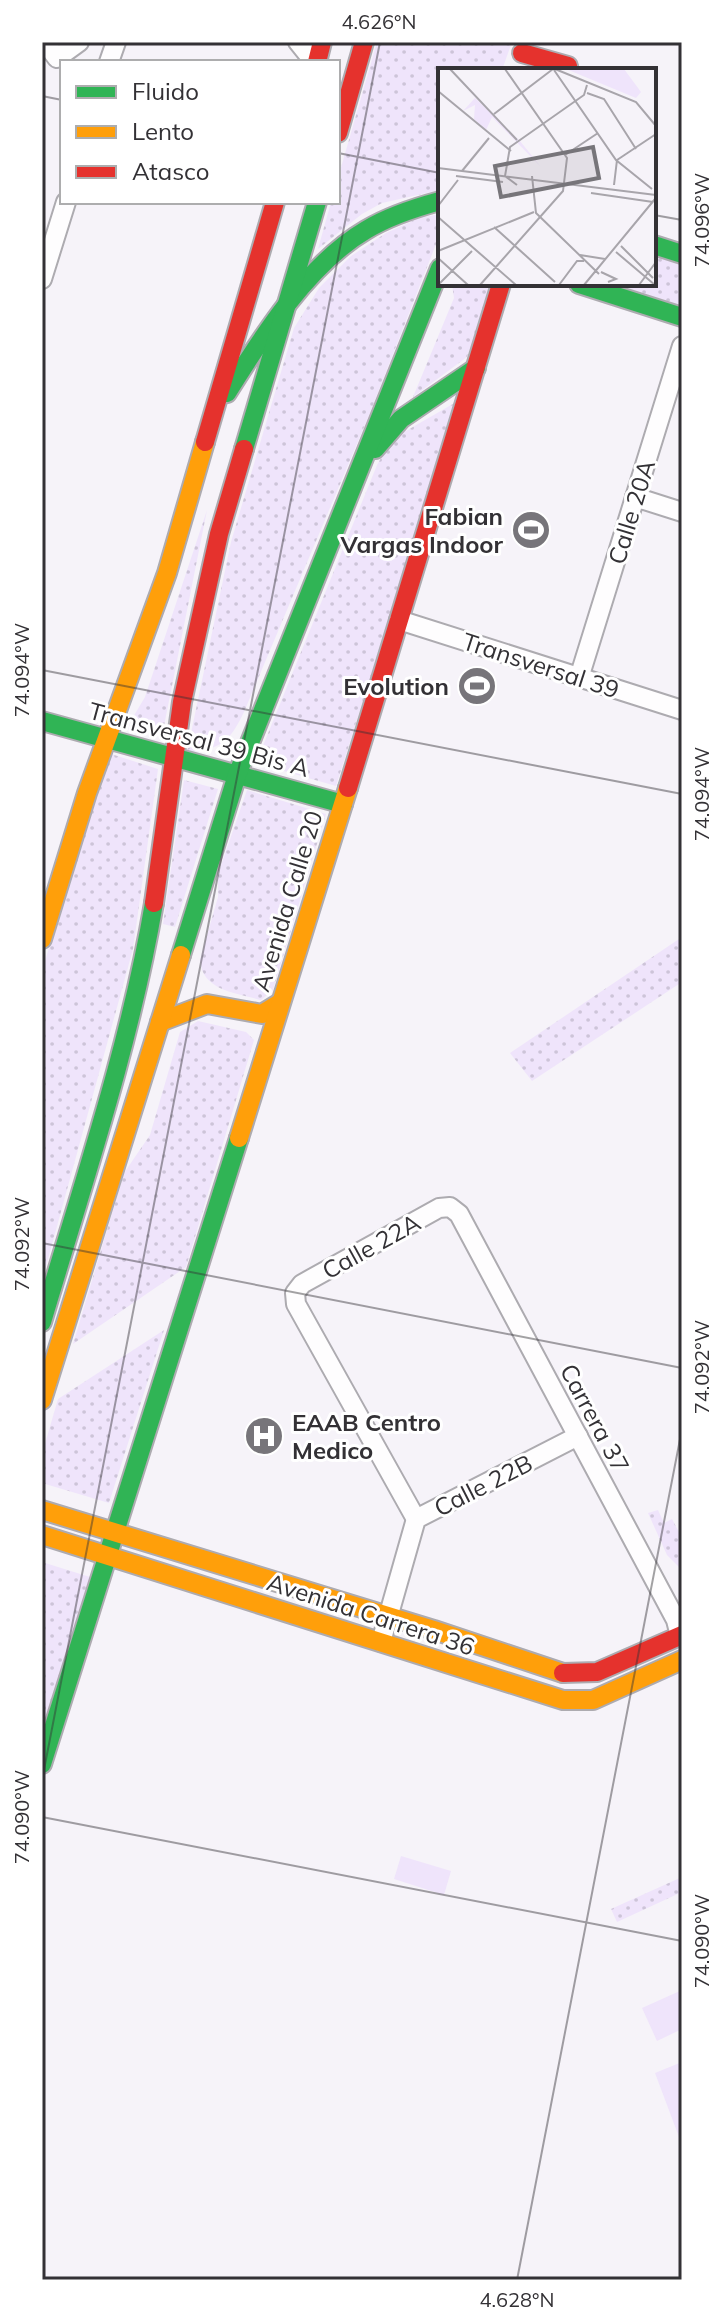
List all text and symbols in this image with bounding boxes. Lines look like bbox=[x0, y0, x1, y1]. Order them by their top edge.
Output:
text: 4.626°N bbox=[342, 9, 416, 34]
legend bbox=[60, 60, 340, 204]
inset map bbox=[438, 68, 656, 286]
text: Fluido bbox=[132, 76, 199, 106]
text: Lento bbox=[132, 116, 194, 146]
text: Atasco bbox=[132, 156, 209, 186]
text: 74.096°W bbox=[689, 173, 714, 267]
street label: Calle 20A bbox=[601, 456, 661, 568]
place label: Fabian Vargas Indoor bbox=[340, 501, 504, 559]
sports icon: Fabian Vargas Indoor bbox=[510, 509, 552, 551]
text: 74.094°W bbox=[9, 623, 34, 717]
street label: Transversal 39 bbox=[459, 626, 623, 704]
sports icon: Evolution bbox=[456, 665, 498, 707]
place label: Evolution bbox=[343, 671, 449, 701]
street label: Transversal 39 Bis A bbox=[86, 695, 313, 783]
text: 74.094°W bbox=[689, 747, 714, 841]
street label: Avenida Calle 20 bbox=[245, 807, 329, 995]
text: 74.092°W bbox=[9, 1197, 34, 1291]
street label: Calle 22A bbox=[317, 1207, 426, 1285]
text: 74.092°W bbox=[689, 1320, 714, 1414]
street label: Carrera 37 bbox=[554, 1359, 636, 1477]
place label: EAAB Centro Medico bbox=[292, 1407, 441, 1465]
hospital icon: EAAB Centro Medico bbox=[243, 1415, 285, 1457]
street label: Calle 22B bbox=[429, 1448, 537, 1522]
street label: Avenida Carrera 36 bbox=[264, 1566, 478, 1662]
text: 74.090°W bbox=[9, 1770, 34, 1864]
text: 74.090°W bbox=[689, 1894, 714, 1988]
text: 4.628°N bbox=[480, 2287, 554, 2312]

